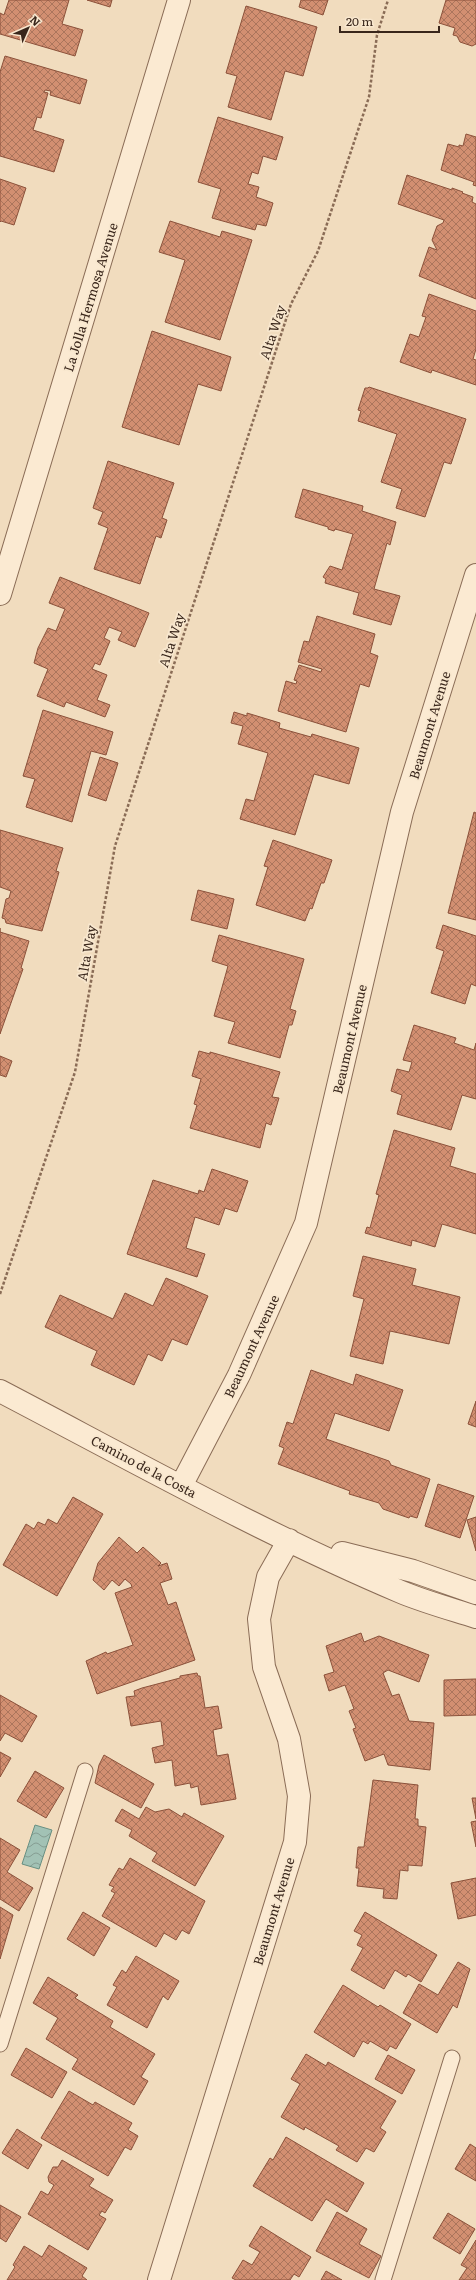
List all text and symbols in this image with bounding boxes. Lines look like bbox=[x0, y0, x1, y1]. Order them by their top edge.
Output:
north arrow bbox=[8, 8, 48, 48]
scale bar bbox=[340, 8, 439, 34]
text: N bbox=[27, 11, 45, 29]
text: 20 m bbox=[346, 12, 373, 30]
street label: La Jolla Hermosa Avenue bbox=[58, 220, 122, 374]
street label: Alta Way bbox=[254, 302, 290, 362]
street label: Alta Way bbox=[153, 610, 189, 670]
street label: Beaumont Avenue bbox=[404, 668, 455, 781]
street label: Alta Way bbox=[72, 923, 100, 982]
street label: Beaumont Avenue bbox=[327, 982, 371, 1096]
street label: Beaumont Avenue bbox=[219, 1291, 283, 1401]
street label: Camino de la Costa bbox=[88, 1430, 200, 1502]
street label: Beaumont Avenue bbox=[248, 1854, 299, 1967]

